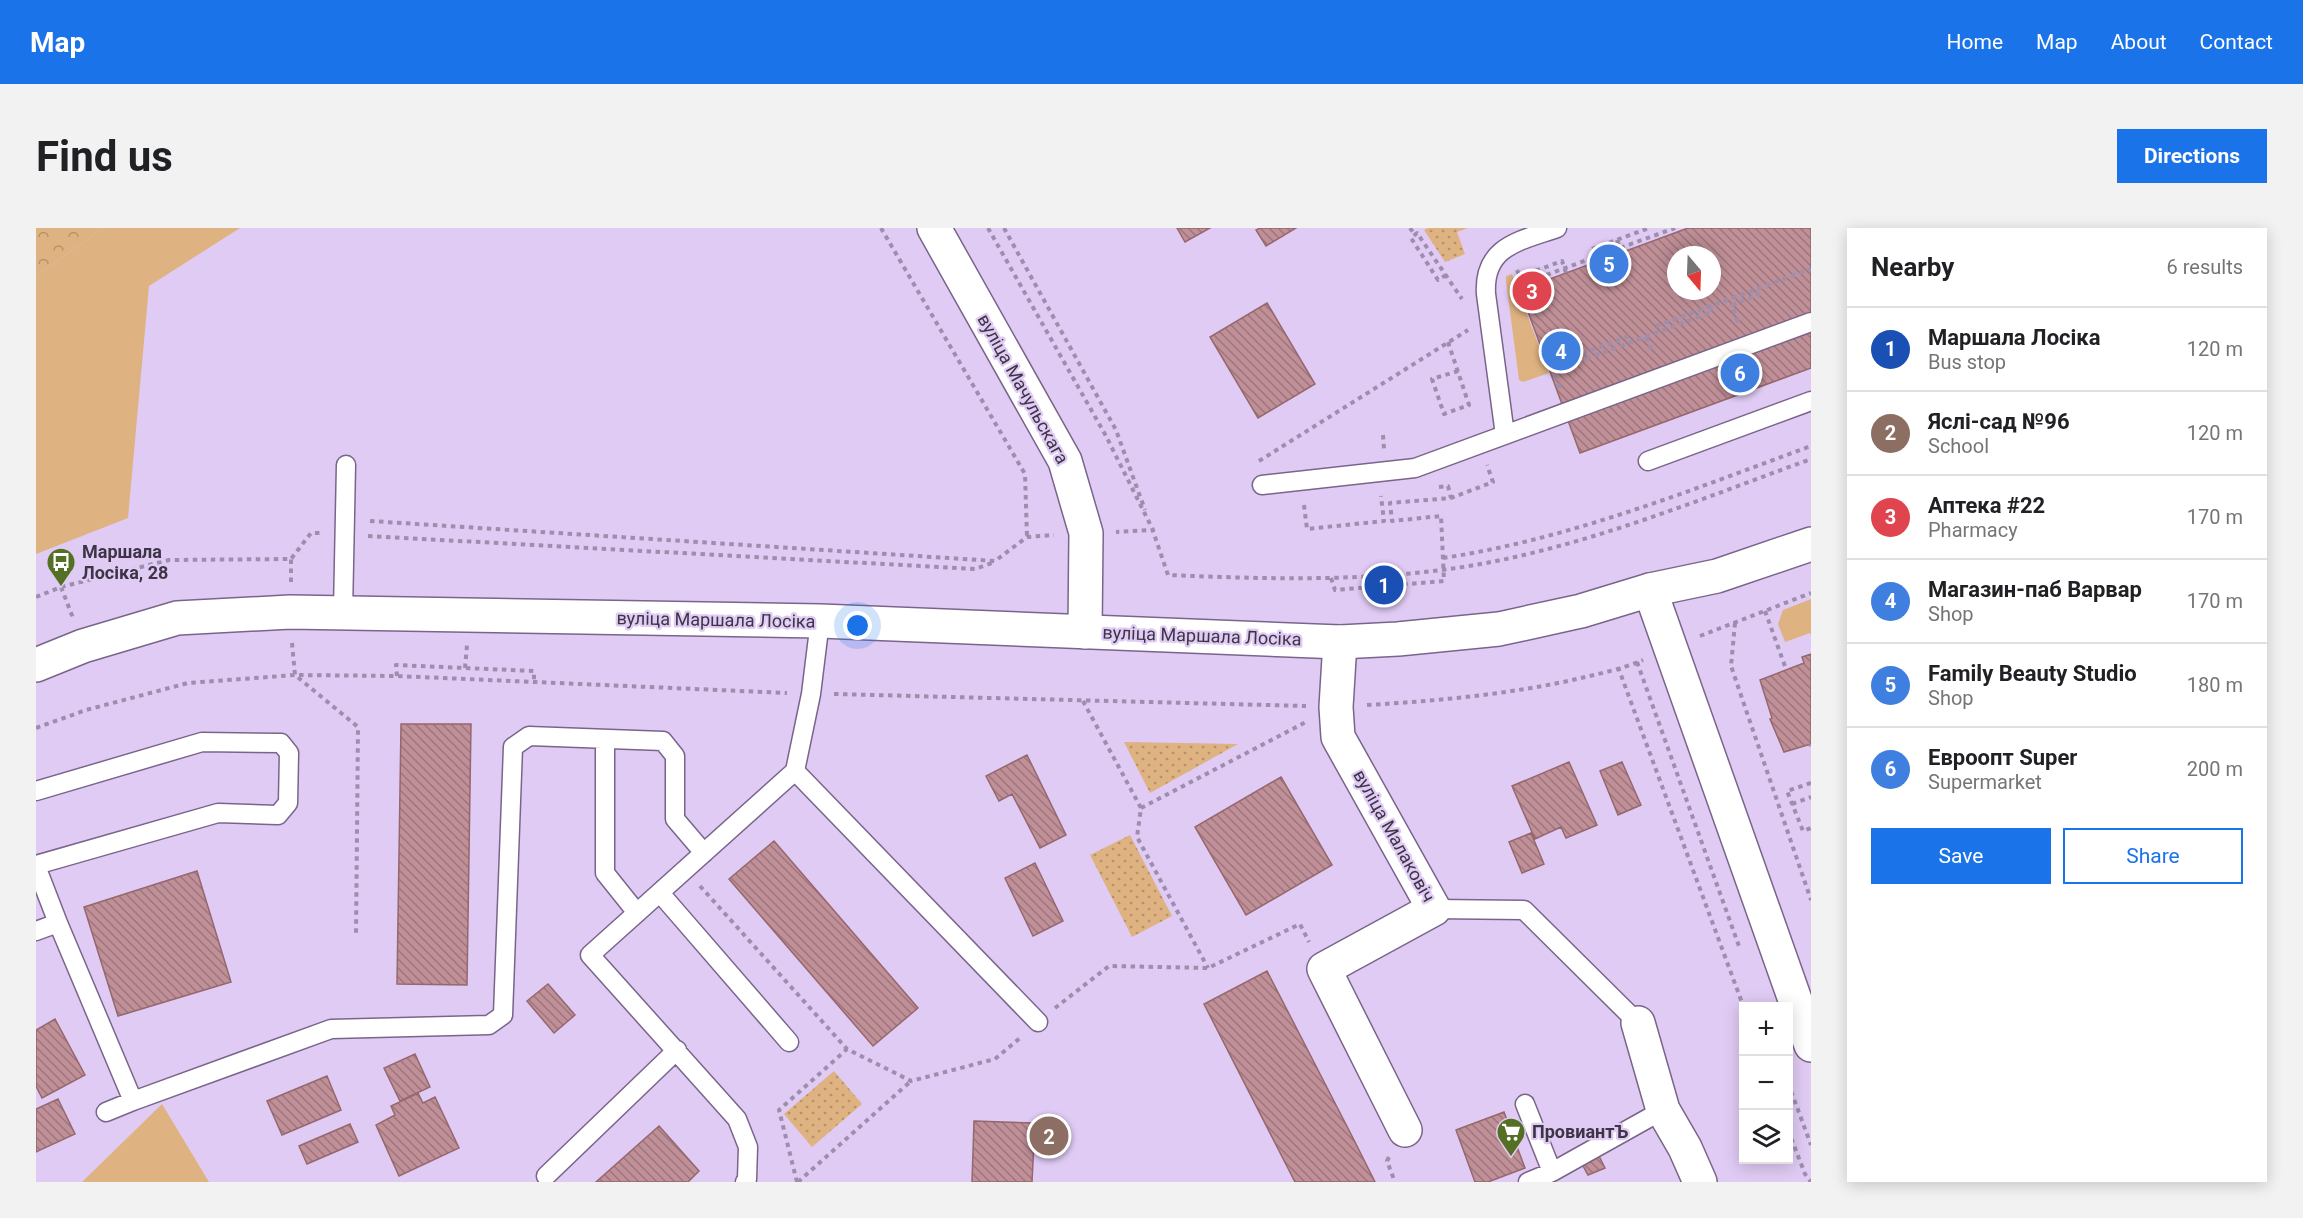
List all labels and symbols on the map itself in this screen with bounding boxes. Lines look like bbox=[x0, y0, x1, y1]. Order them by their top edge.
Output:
pin: 5 bbox=[1590, 242, 1628, 286]
north arrow bbox=[1667, 246, 1721, 300]
pin: 3 bbox=[1512, 268, 1552, 314]
street label: вуліца Мачульскага bbox=[974, 310, 1073, 467]
pin: 4 bbox=[1542, 328, 1580, 374]
pin: 6 bbox=[1720, 350, 1760, 396]
place label: Маршала Лосіка, 28 bbox=[82, 541, 168, 583]
bus stop icon: Маршала Лосіка, 28 bbox=[45, 546, 77, 588]
pin: 1 bbox=[1364, 562, 1404, 608]
street label: вуліца Маршала Лосіка bbox=[616, 607, 816, 632]
your location bbox=[843, 611, 872, 640]
street label: вуліца Маршала Лосіка bbox=[1102, 622, 1302, 649]
street label: вуліца Малаковіч bbox=[1349, 766, 1440, 906]
pin: 2 bbox=[1030, 1114, 1068, 1158]
supermarket icon: ПровиантЪ bbox=[1495, 1116, 1527, 1158]
place label: ПровиантЪ bbox=[1532, 1121, 1628, 1142]

